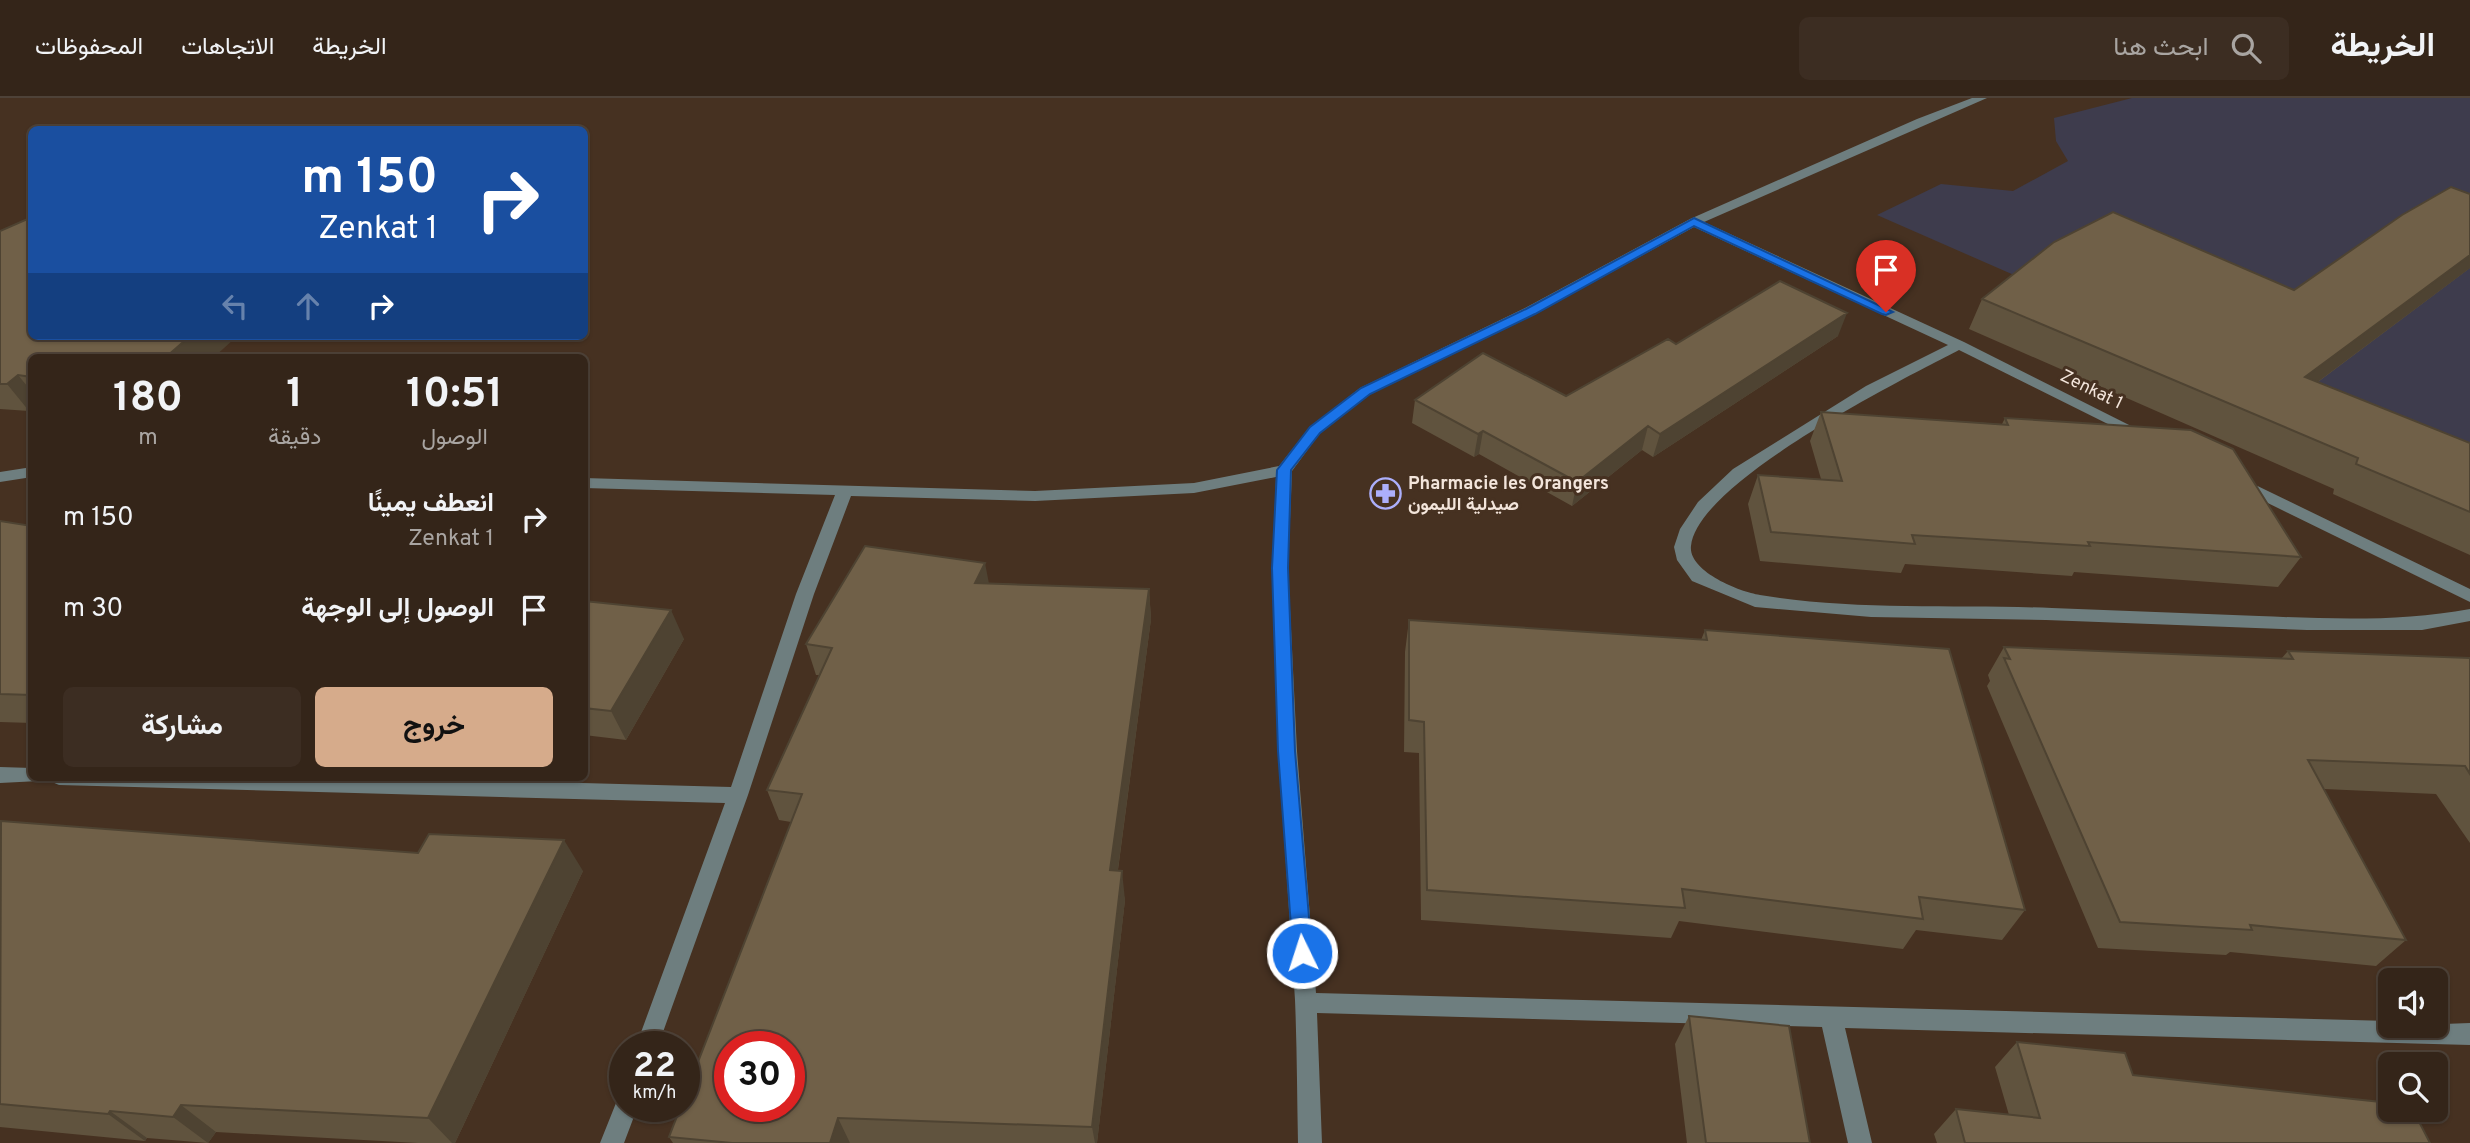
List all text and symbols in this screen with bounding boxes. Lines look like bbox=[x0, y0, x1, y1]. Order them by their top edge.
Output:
search box bbox=[1799, 17, 2289, 80]
text: الخريطة bbox=[2331, 27, 2435, 69]
icon: search bbox=[2227, 29, 2265, 67]
text: ابحث هنا bbox=[2113, 32, 2209, 65]
text: المحفوظات bbox=[35, 33, 143, 63]
text: الاتجاهات bbox=[181, 33, 274, 63]
text: الخريطة bbox=[312, 33, 387, 63]
text: 150 m bbox=[301, 149, 438, 211]
icon: right bbox=[462, 154, 553, 245]
text: Zenkat 1 bbox=[318, 210, 438, 250]
pin bbox=[1856, 240, 1916, 312]
icon: arrive bbox=[1867, 251, 1905, 289]
icon: left bbox=[216, 287, 254, 325]
icon: ahead bbox=[289, 287, 327, 325]
icon: right bbox=[362, 287, 400, 325]
street label: Zenkat 1 bbox=[2056, 365, 2127, 415]
text: 1 bbox=[286, 369, 303, 422]
text: 10:51 bbox=[406, 369, 503, 422]
text: 180 bbox=[113, 373, 183, 426]
text: m bbox=[138, 424, 158, 453]
text: دقيقة bbox=[268, 424, 321, 453]
text: الوصول bbox=[421, 424, 488, 453]
place label: Pharmacie les Orangers صيدلية الليمون bbox=[1408, 473, 1609, 517]
pharmacy icon: Pharmacie les Orangers صيدلية الليمون bbox=[1368, 476, 1402, 510]
text: انعطف يمينًا bbox=[368, 488, 494, 521]
icon: right bbox=[515, 500, 553, 538]
text: 150 m bbox=[63, 502, 134, 535]
text: Zenkat 1 bbox=[408, 525, 494, 554]
icon: arrive bbox=[515, 591, 553, 629]
text: 30 m bbox=[63, 593, 123, 626]
text: الوصول إلى الوجهة bbox=[301, 593, 494, 626]
button: مشاركة bbox=[63, 687, 301, 767]
button: خروج bbox=[315, 687, 553, 767]
position arrow bbox=[1265, 916, 1339, 990]
map controls bbox=[2378, 968, 2448, 1122]
button: sound bbox=[2378, 968, 2448, 1038]
speed limit sign: 30 bbox=[714, 1031, 805, 1122]
text: 22 bbox=[633, 1045, 676, 1089]
button: search bbox=[2378, 1052, 2448, 1122]
text: km/h bbox=[633, 1082, 676, 1105]

